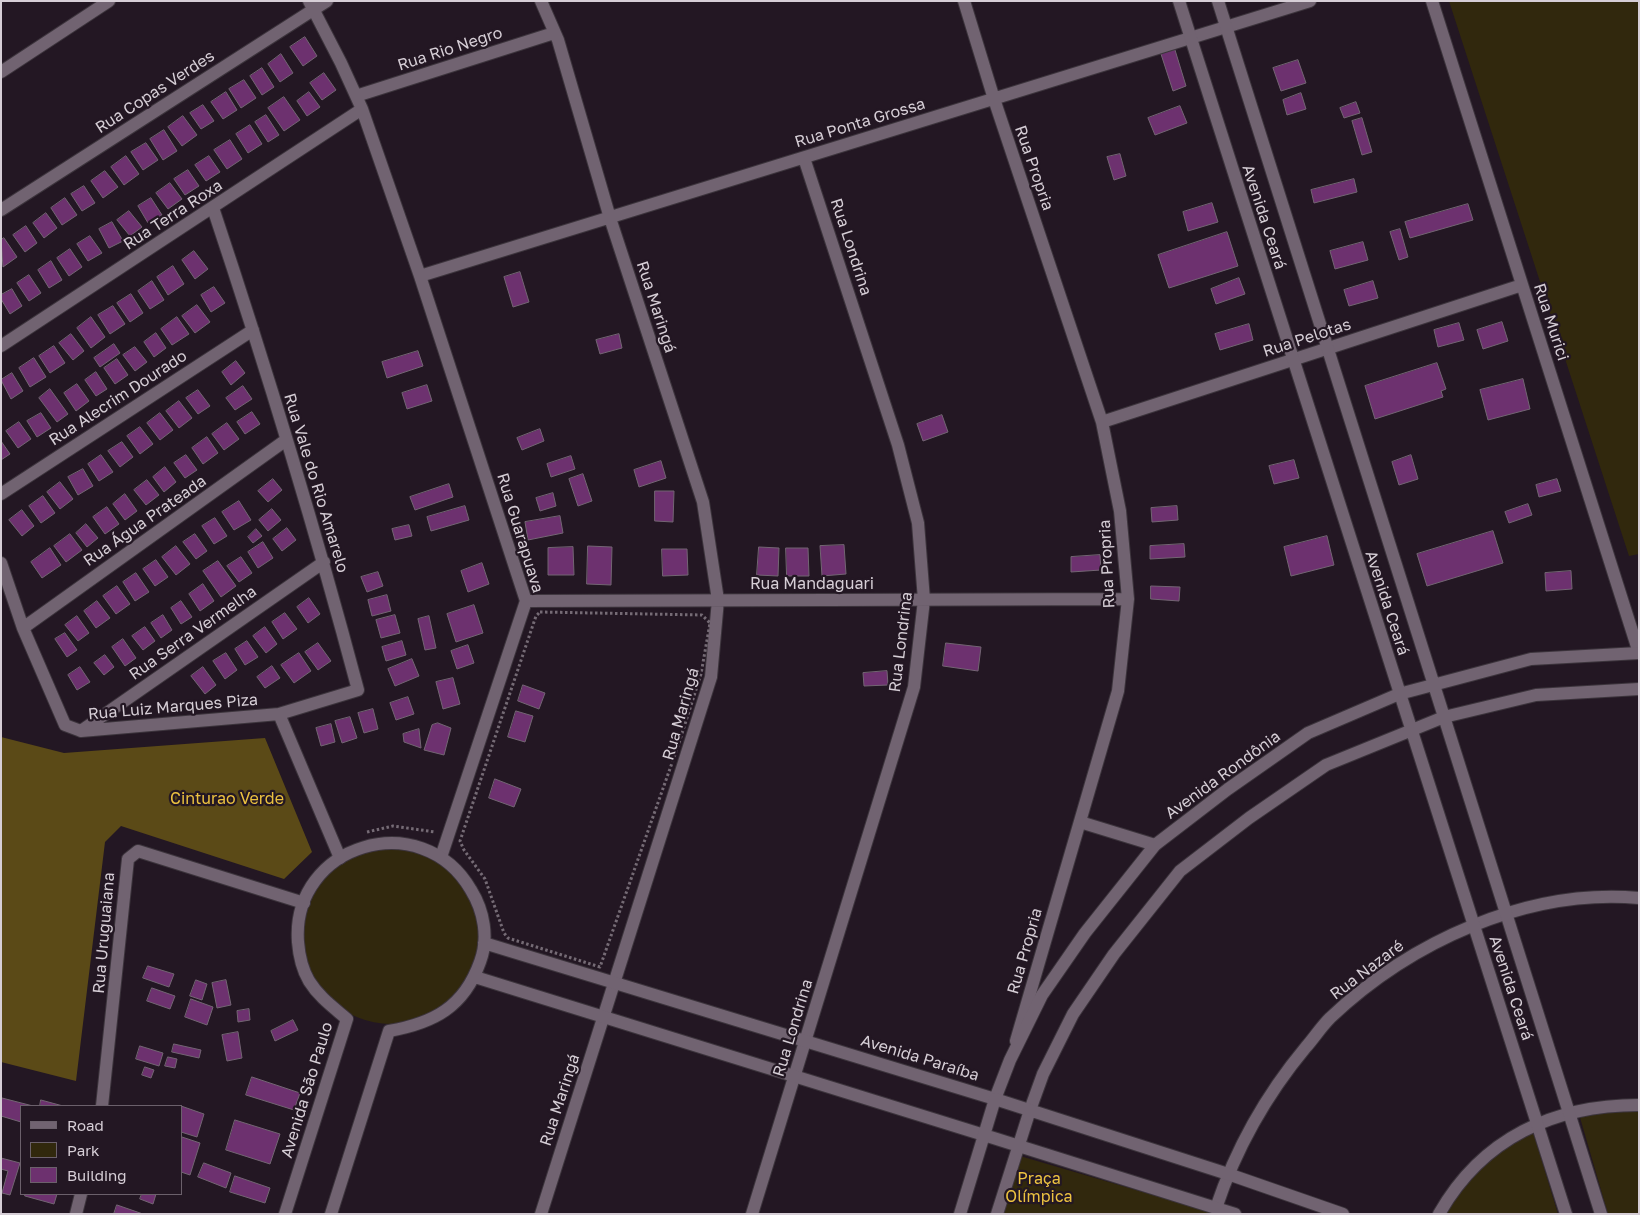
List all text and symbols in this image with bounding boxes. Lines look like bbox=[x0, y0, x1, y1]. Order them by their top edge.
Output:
street label: Rua Rio Negro bbox=[395, 23, 505, 75]
street label: Rua Copas Verdes bbox=[92, 46, 218, 138]
street label: Rua Ponta Grossa bbox=[793, 94, 927, 152]
street label: Rua Propria bbox=[1010, 123, 1058, 213]
street label: Avenida Ceará bbox=[1238, 162, 1290, 272]
street label: Rua Terra Roxa bbox=[120, 176, 226, 254]
street label: Rua Londrina bbox=[826, 196, 876, 298]
street label: Rua Maringá bbox=[632, 259, 680, 355]
street label: Rua Murici bbox=[1529, 281, 1573, 363]
street label: Rua Pelotas bbox=[1261, 315, 1353, 361]
street label: Rua Alecrim Dourado bbox=[46, 346, 190, 450]
street label: Rua Vale do Rio Amarelo bbox=[280, 391, 352, 575]
street label: Rua Água Prateada bbox=[80, 471, 210, 571]
street label: Rua Guarapuava bbox=[493, 471, 547, 595]
street label: Rua Propria bbox=[1095, 519, 1119, 609]
street label: Avenida Ceará bbox=[1361, 548, 1413, 658]
street label: Rua Mandaguari bbox=[750, 574, 874, 594]
street label: Rua Serra Vermelha bbox=[126, 582, 260, 684]
street label: Rua Londrina bbox=[885, 591, 917, 693]
street label: Rua Maringá bbox=[659, 666, 703, 762]
street label: Rua Luiz Marques Piza bbox=[87, 690, 259, 724]
street label: Avenida Rondônia bbox=[1162, 727, 1284, 823]
park label: Cinturao Verde bbox=[170, 789, 284, 809]
street label: Rua Uruguaiana bbox=[89, 872, 119, 994]
street label: Rua Propria bbox=[1004, 906, 1046, 996]
street label: Avenida Ceará bbox=[1485, 933, 1537, 1043]
street label: Rua Nazaré bbox=[1326, 936, 1408, 1004]
street label: Rua Londrina bbox=[769, 977, 817, 1079]
street label: Avenida São Paulo bbox=[277, 1020, 337, 1160]
street label: Avenida Paraíba bbox=[859, 1031, 981, 1085]
street label: Rua Maringá bbox=[536, 1052, 584, 1148]
legend bbox=[20, 1105, 182, 1195]
text: Road bbox=[67, 1116, 104, 1134]
text: Park bbox=[67, 1141, 99, 1159]
text: Building bbox=[67, 1166, 127, 1184]
park label: Praça Olímpica bbox=[1005, 1169, 1073, 1207]

